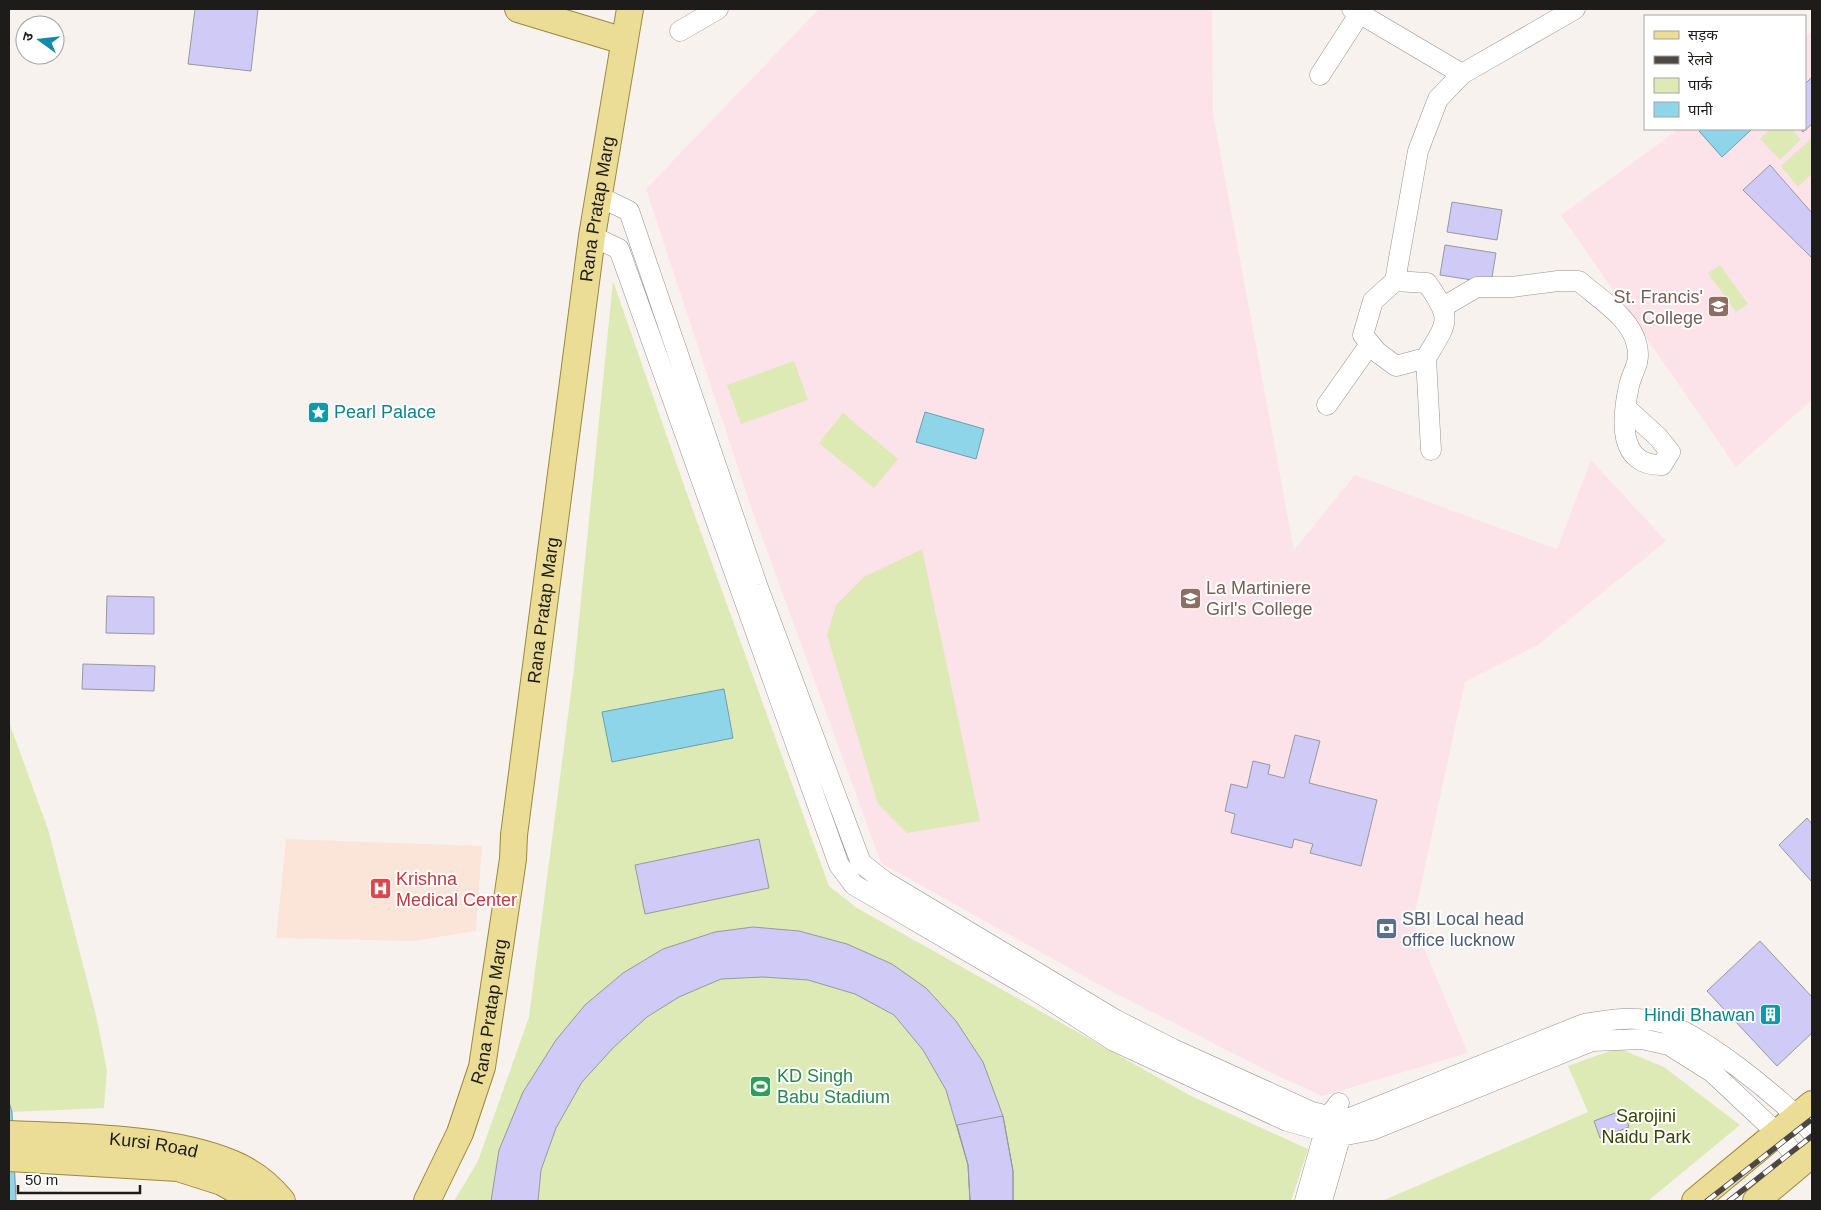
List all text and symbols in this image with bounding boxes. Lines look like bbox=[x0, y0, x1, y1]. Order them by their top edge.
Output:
north arrow bbox=[15, 15, 65, 65]
legend bbox=[1644, 15, 1806, 130]
text: सड़क bbox=[1688, 26, 1718, 43]
text: उ bbox=[19, 30, 36, 43]
text: रेलवे bbox=[1687, 51, 1713, 68]
text: पार्क bbox=[1688, 76, 1712, 93]
text: पानी bbox=[1688, 101, 1714, 118]
street label: Rana Pratap Marg bbox=[576, 135, 619, 283]
place label: St. Francis' College bbox=[1614, 287, 1703, 328]
school or university icon: St. Francis' College bbox=[1707, 295, 1731, 319]
place icon: Pearl Palace bbox=[306, 400, 330, 424]
place label: Pearl Palace bbox=[334, 402, 436, 422]
street label: Rana Pratap Marg bbox=[524, 536, 563, 685]
place label: La Martiniere Girl's College bbox=[1206, 578, 1312, 619]
school or university icon: La Martiniere Girl's College bbox=[1178, 586, 1202, 610]
place label: Krishna Medical Center bbox=[396, 869, 517, 910]
hospital icon: Krishna Medical Center bbox=[368, 877, 392, 901]
place label: SBI Local head office lucknow bbox=[1402, 909, 1524, 950]
bank icon: SBI Local head office lucknow bbox=[1374, 917, 1398, 941]
street label: Rana Pratap Marg bbox=[467, 938, 511, 1087]
building icon: Hindi Bhawan bbox=[1759, 1003, 1783, 1027]
place label: Hindi Bhawan bbox=[1644, 1005, 1755, 1025]
place label: KD Singh Babu Stadium bbox=[777, 1066, 890, 1107]
sports icon: KD Singh Babu Stadium bbox=[749, 1074, 773, 1098]
park label: Sarojini Naidu Park bbox=[1601, 1106, 1692, 1147]
street label: Kursi Road bbox=[108, 1129, 200, 1162]
scale bar bbox=[18, 1162, 140, 1194]
text: 50 m bbox=[25, 1171, 58, 1188]

